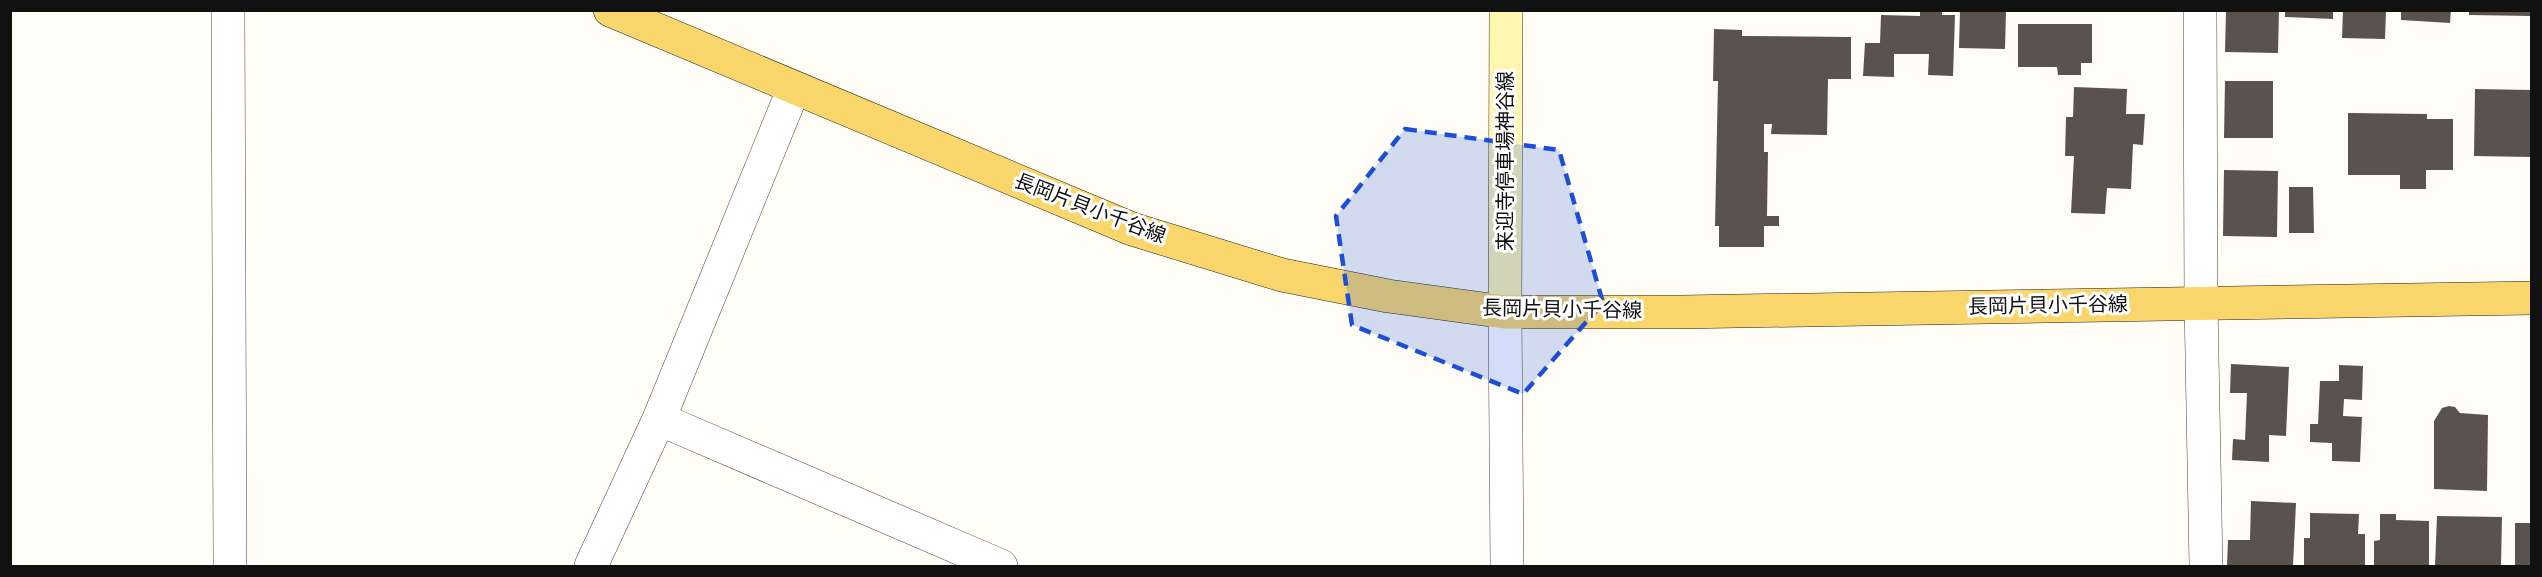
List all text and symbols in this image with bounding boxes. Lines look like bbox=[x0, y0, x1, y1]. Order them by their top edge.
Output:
street label: 来迎寺停車場神谷線 bbox=[1491, 71, 1521, 251]
street label: 長岡片貝小千谷線 bbox=[1010, 166, 1170, 252]
street label: 長岡片貝小千谷線 bbox=[1968, 290, 2128, 322]
street label: 長岡片貝小千谷線 bbox=[1482, 294, 1642, 326]

